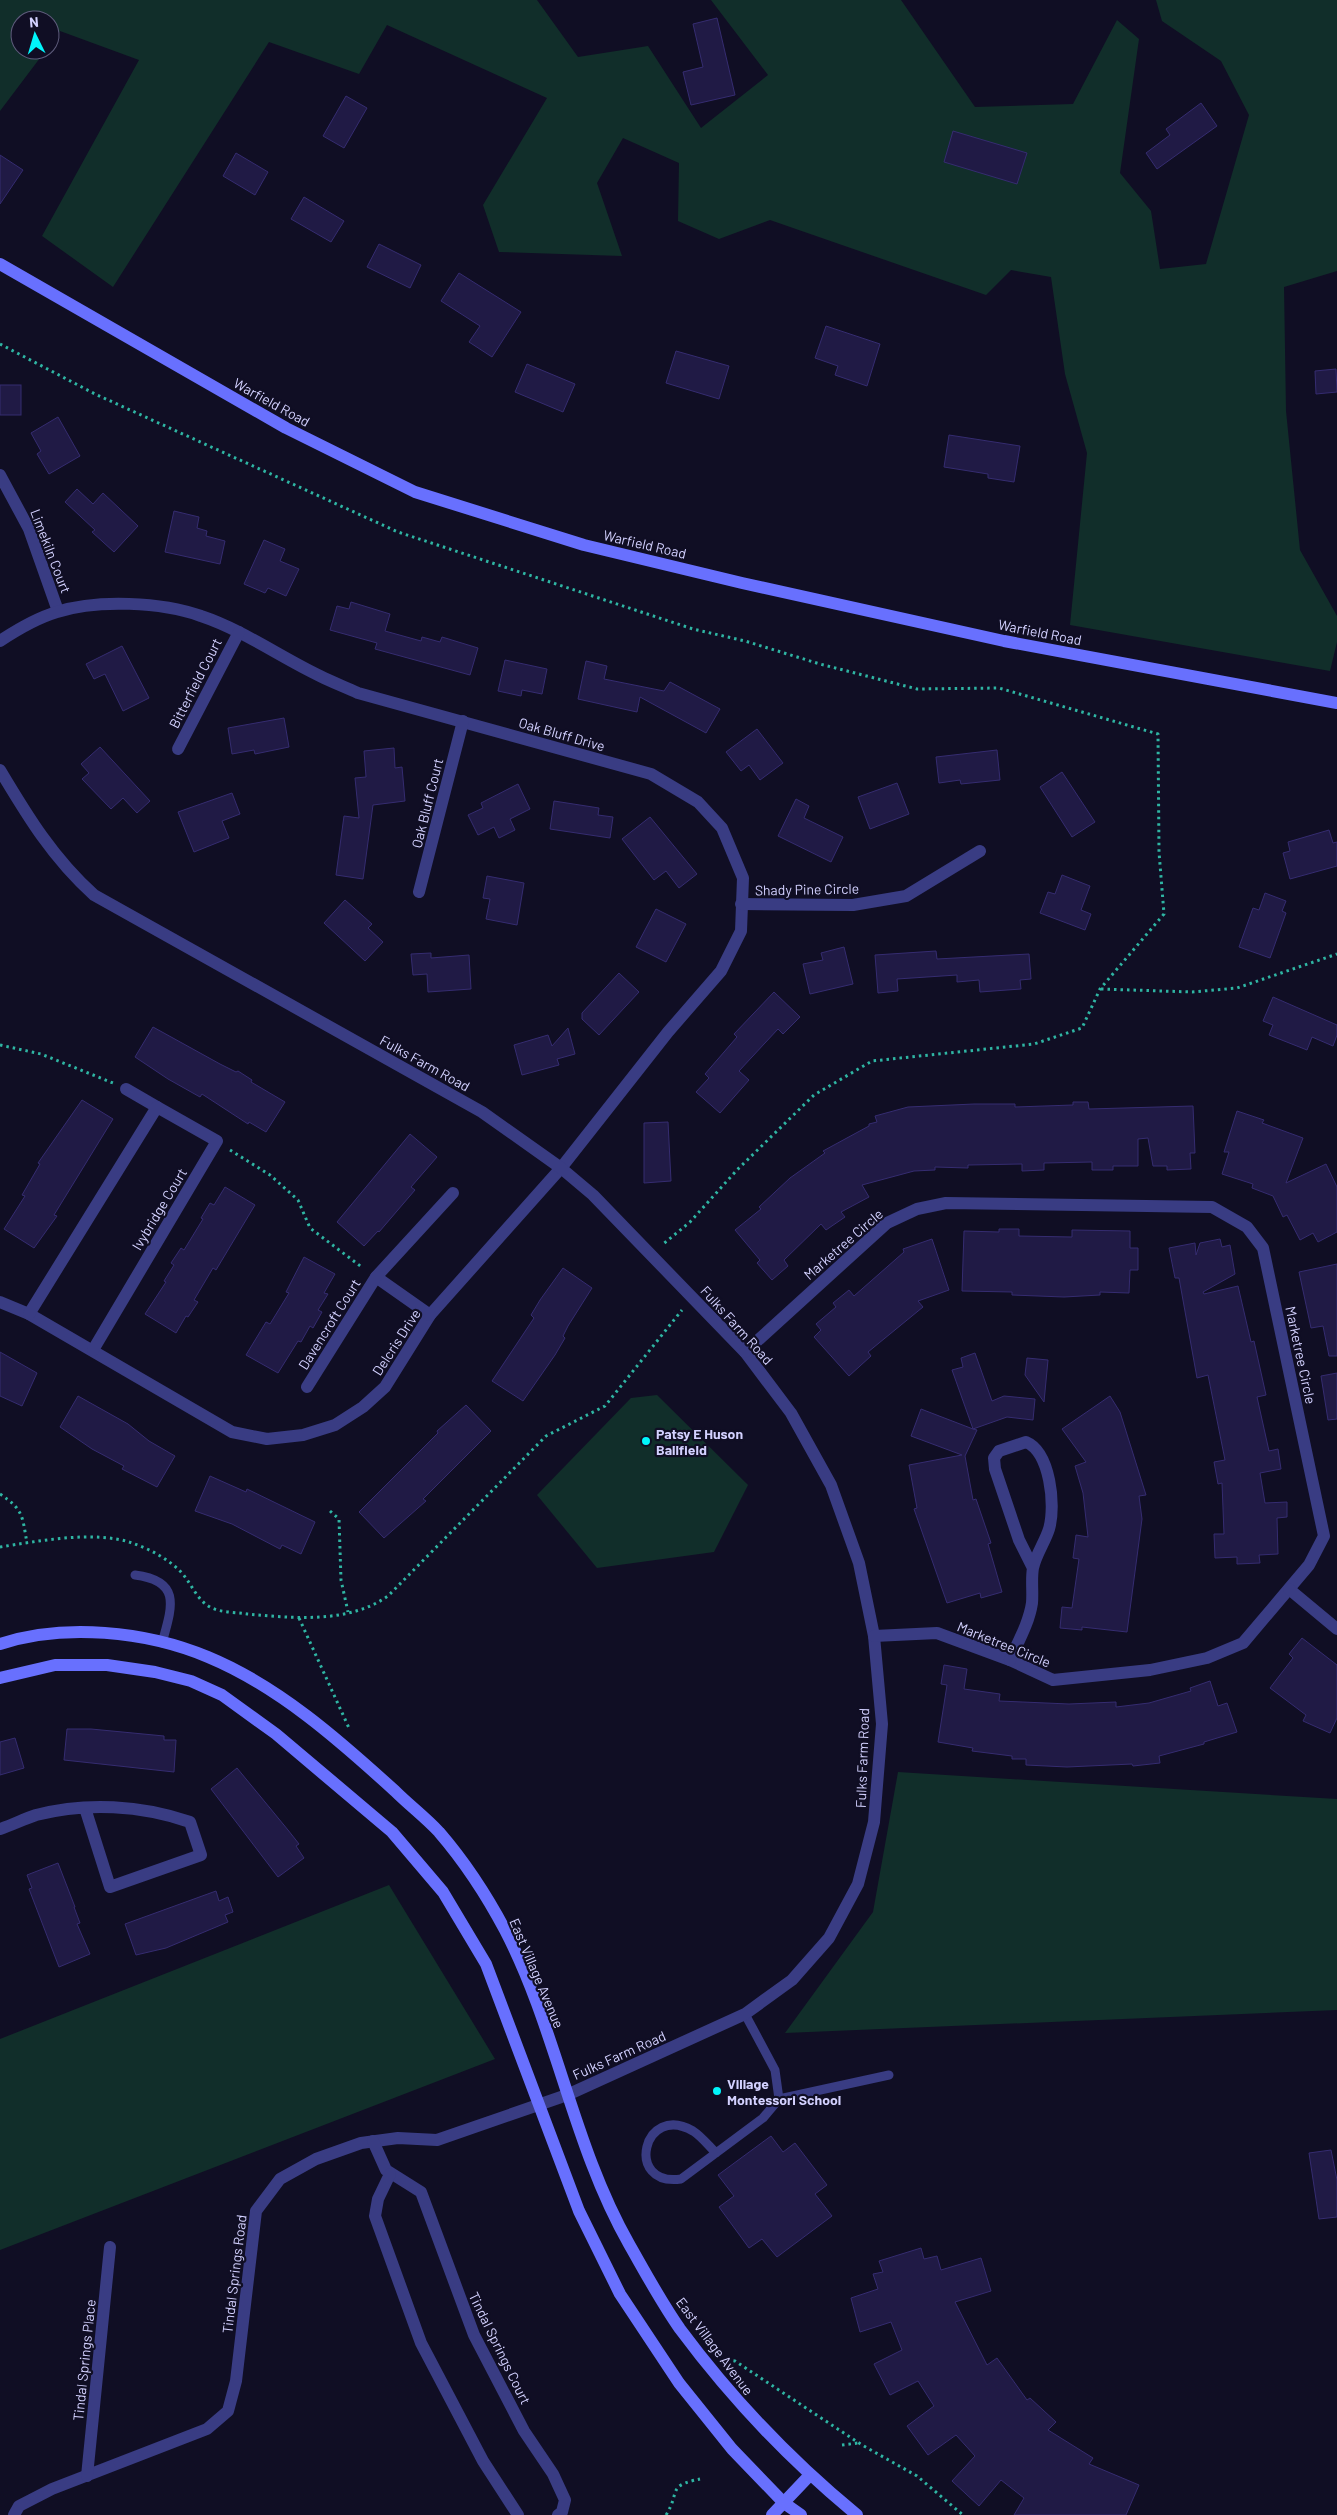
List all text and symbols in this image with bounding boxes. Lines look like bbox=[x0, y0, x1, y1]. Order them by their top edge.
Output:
north arrow bbox=[10, 10, 60, 60]
text: N bbox=[28, 13, 39, 30]
street label: Warfield Road bbox=[231, 374, 313, 430]
street label: Limekiln Court bbox=[27, 507, 75, 595]
street label: Warfield Road bbox=[602, 526, 688, 562]
street label: Warfield Road bbox=[997, 616, 1083, 648]
street label: Bitterfield Court bbox=[165, 635, 225, 731]
street label: Oak Bluff Drive bbox=[517, 714, 607, 754]
street label: Oak Bluff Court bbox=[408, 756, 446, 850]
street label: Shady Pine Circle bbox=[755, 880, 859, 898]
street label: Fulks Farm Road bbox=[377, 1031, 473, 1095]
street label: Ivybridge Court bbox=[128, 1165, 190, 1253]
street label: Marketree Circle bbox=[800, 1205, 886, 1283]
street label: Davencroft Court bbox=[294, 1276, 364, 1372]
street label: Fulks Farm Road bbox=[697, 1282, 777, 1368]
street label: Delcris Drive bbox=[368, 1305, 424, 1379]
street label: Marketree Circle bbox=[1282, 1305, 1320, 1405]
place label: Patsy E Huson Ballfield bbox=[656, 1425, 743, 1458]
marker: Patsy E Huson Ballfield bbox=[640, 1435, 652, 1447]
street label: Marketree Circle bbox=[955, 1618, 1053, 1670]
street label: Fulks Farm Road bbox=[852, 1708, 872, 1808]
street label: East Village Avenue bbox=[506, 1915, 568, 2031]
street label: Fulks Farm Road bbox=[570, 2027, 668, 2083]
place label: Village Montessori School bbox=[727, 2075, 841, 2108]
marker: Village Montessori School bbox=[711, 2085, 723, 2097]
street label: Tindal Springs Road bbox=[218, 2214, 250, 2334]
street label: Tindal Springs Court bbox=[465, 2289, 535, 2407]
street label: East Village Avenue bbox=[673, 2294, 757, 2398]
street label: Tindal Springs Place bbox=[69, 2298, 99, 2422]

